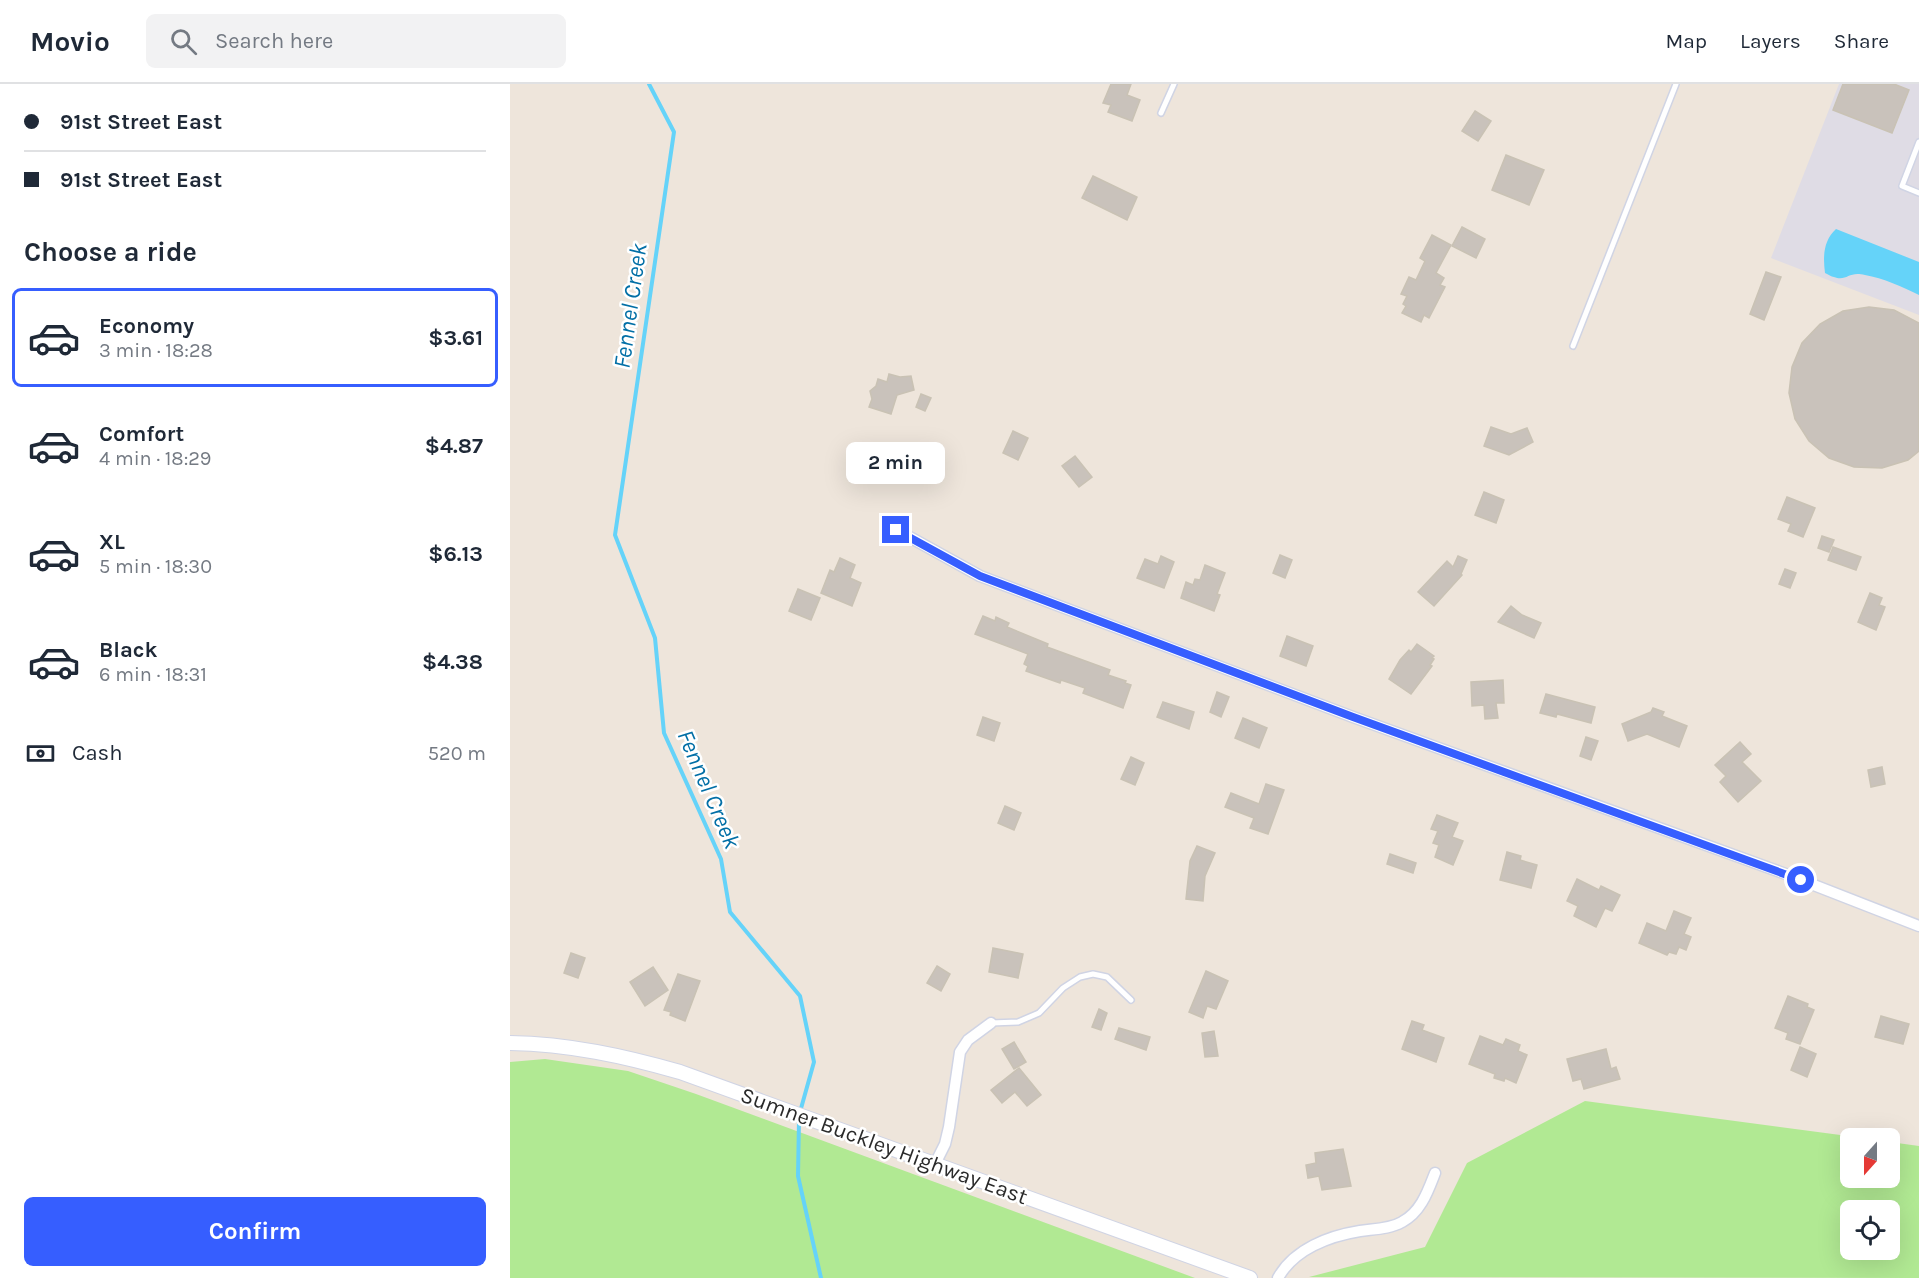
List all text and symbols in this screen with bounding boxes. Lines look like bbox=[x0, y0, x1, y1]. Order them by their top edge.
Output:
search box bbox=[146, 14, 566, 68]
text: Movio bbox=[30, 25, 110, 58]
icon: search bbox=[167, 25, 200, 58]
text: Search here bbox=[215, 28, 333, 54]
text: Map bbox=[1665, 29, 1707, 53]
text: Layers bbox=[1740, 29, 1801, 53]
text: Share bbox=[1834, 29, 1889, 53]
text: 91st Street East bbox=[60, 109, 222, 135]
text: 91st Street East bbox=[60, 167, 222, 193]
text: Choose a ride bbox=[24, 236, 197, 268]
water label: Fennel Creek bbox=[607, 241, 653, 370]
icon: car bbox=[27, 311, 81, 365]
text: Economy bbox=[99, 313, 194, 339]
text: $3.61 bbox=[428, 325, 483, 351]
text: 3 min · 18:28 bbox=[99, 339, 213, 362]
icon: car bbox=[27, 419, 81, 473]
text: Comfort bbox=[99, 421, 184, 447]
text: $4.87 bbox=[425, 433, 483, 459]
callout: 2 min bbox=[846, 443, 946, 485]
text: 4 min · 18:29 bbox=[99, 447, 211, 470]
text: 2 min bbox=[868, 451, 923, 474]
route end bbox=[882, 516, 909, 543]
icon: car bbox=[27, 527, 81, 581]
text: XL bbox=[99, 529, 125, 555]
text: $6.13 bbox=[428, 541, 483, 567]
text: 5 min · 18:30 bbox=[99, 555, 212, 578]
icon: car bbox=[27, 635, 81, 689]
text: Black bbox=[99, 637, 158, 663]
text: $4.38 bbox=[422, 649, 483, 675]
text: 6 min · 18:31 bbox=[99, 663, 207, 686]
water label: Fennel Creek bbox=[671, 725, 747, 853]
icon: cash bbox=[24, 737, 57, 770]
text: Cash bbox=[72, 740, 122, 766]
text: 520 m bbox=[428, 742, 486, 765]
route start bbox=[1787, 866, 1814, 893]
street label: Sumner Buckley Highway East bbox=[737, 1082, 1031, 1210]
north arrow bbox=[1840, 1128, 1900, 1188]
map controls bbox=[1840, 1128, 1900, 1260]
button: Confirm bbox=[24, 1197, 486, 1266]
button: locate bbox=[1840, 1200, 1900, 1260]

